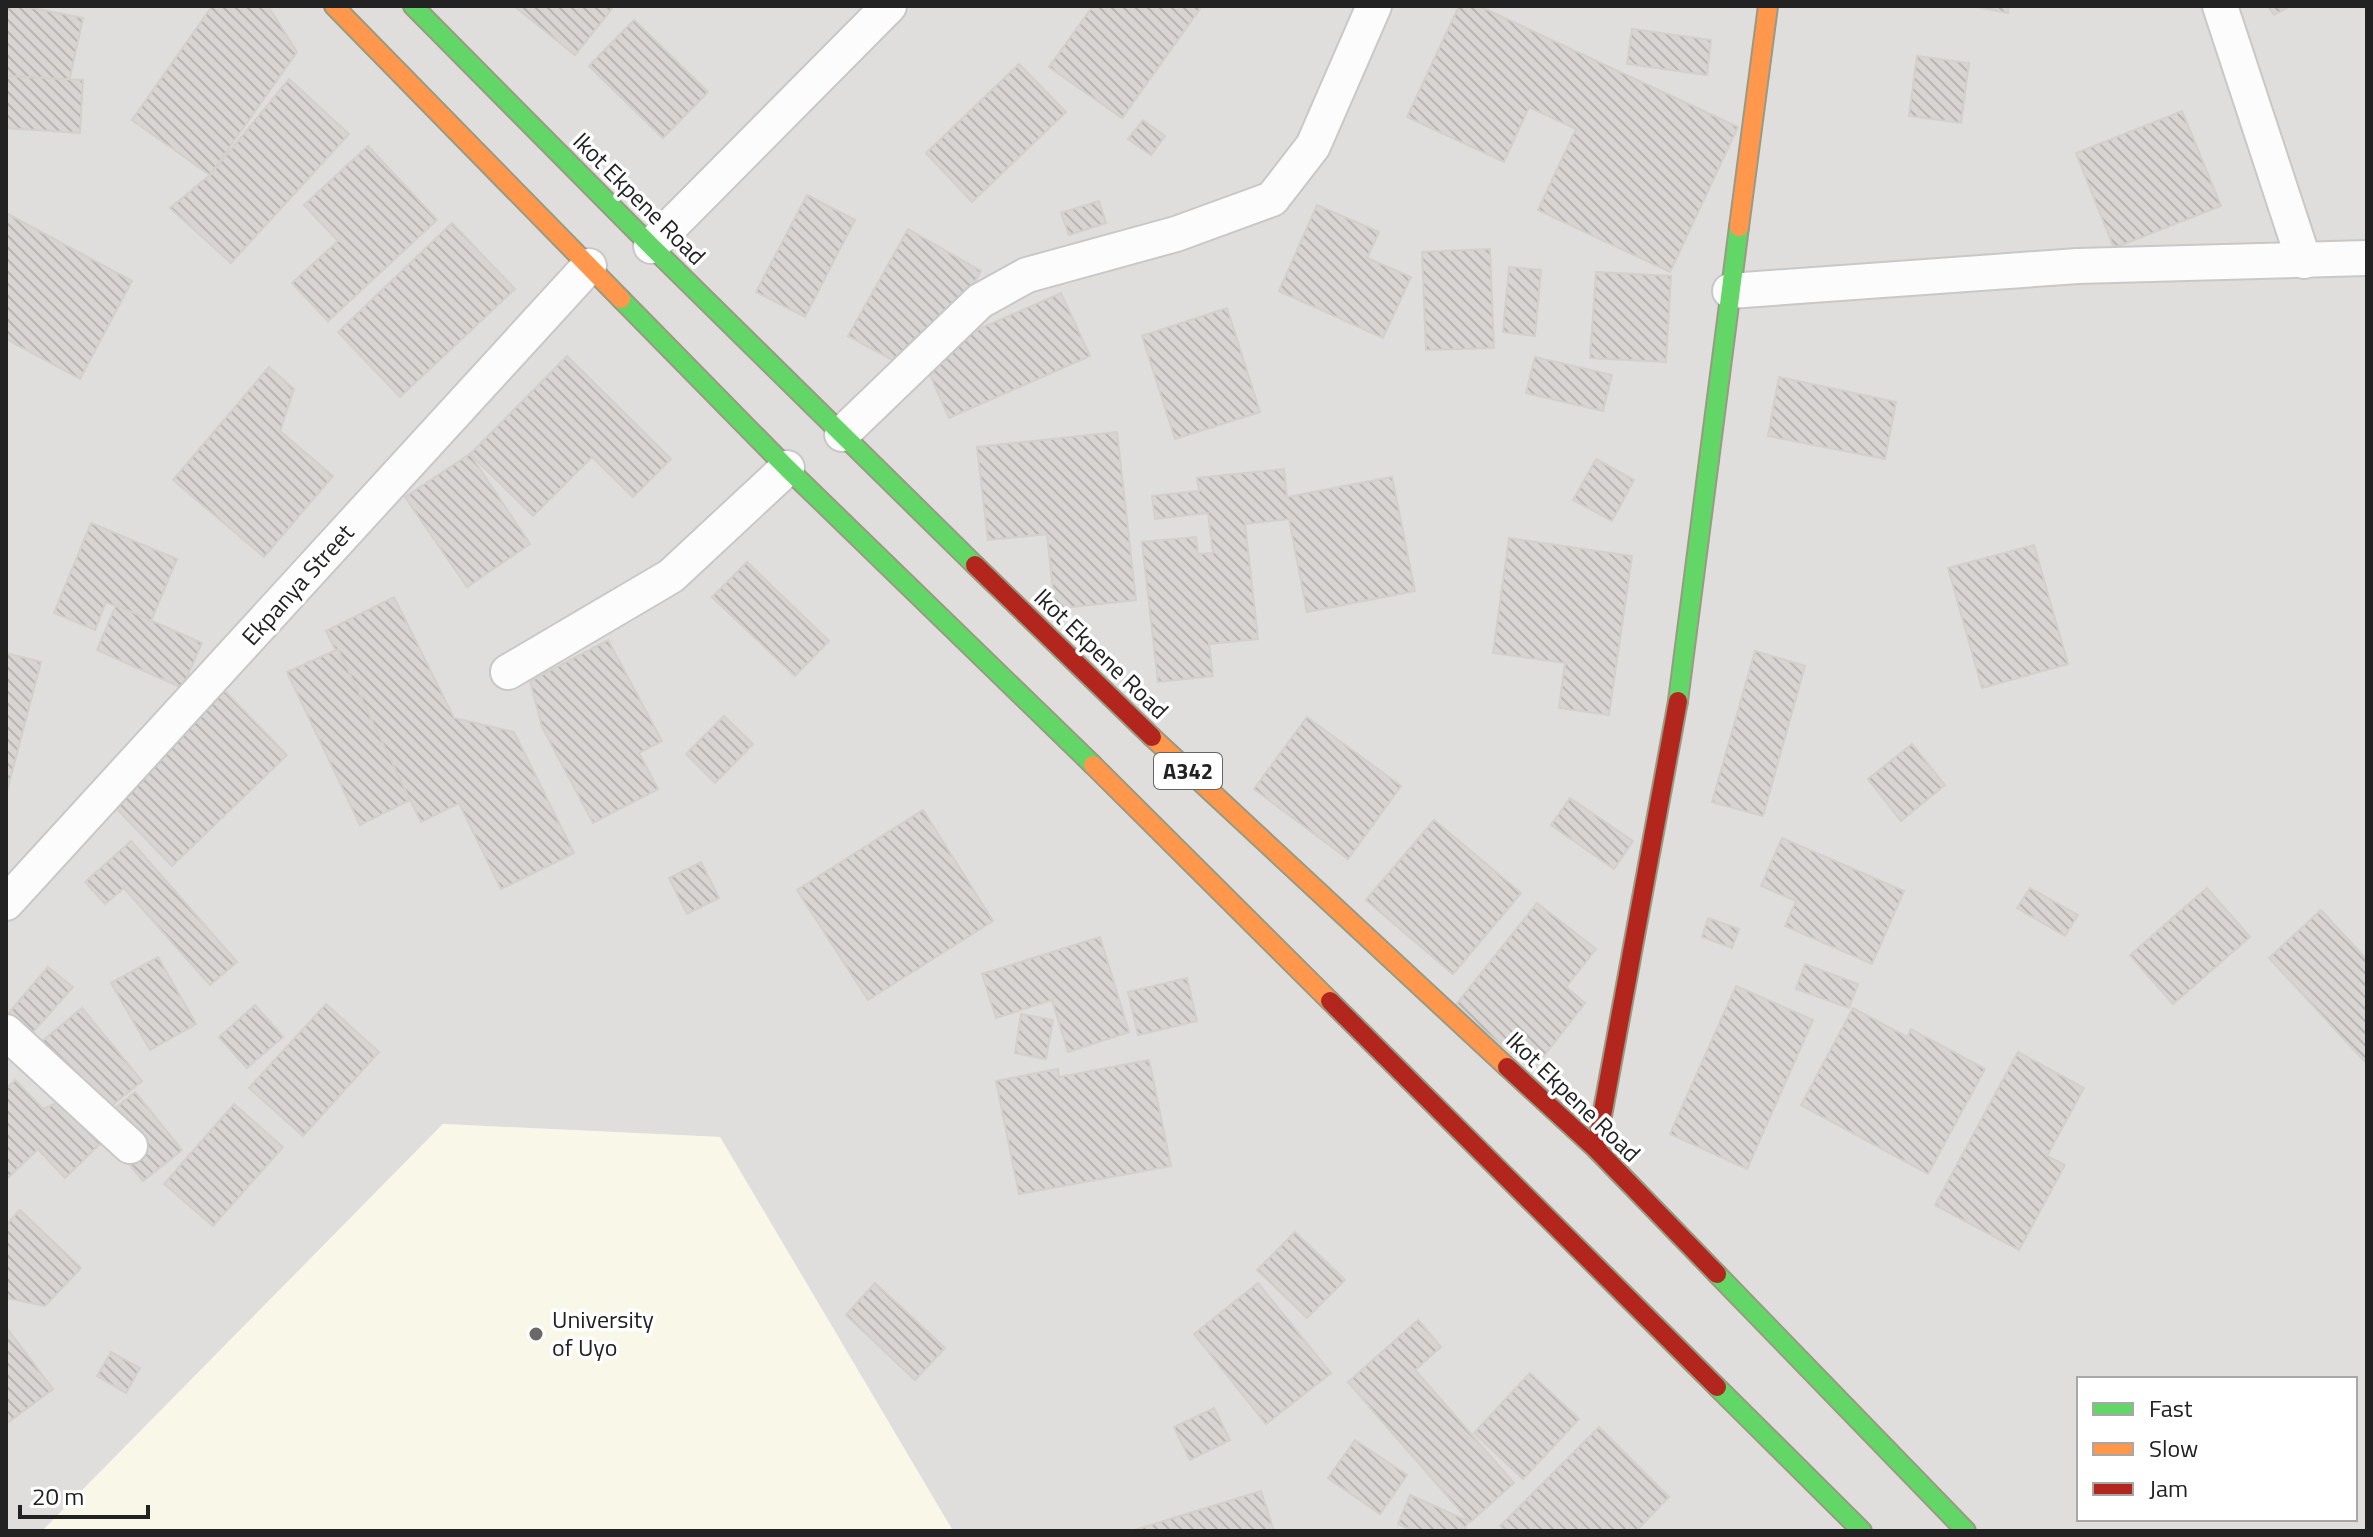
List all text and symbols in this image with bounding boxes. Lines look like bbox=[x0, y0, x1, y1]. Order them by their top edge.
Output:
street label: Ikot Ekpene Road bbox=[565, 124, 714, 273]
street label: Ekpanya Street bbox=[233, 515, 362, 653]
street label: Ikot Ekpene Road bbox=[1026, 579, 1177, 727]
road number: A342 bbox=[1154, 753, 1222, 789]
street label: Ikot Ekpene Road bbox=[1498, 1022, 1649, 1170]
place label: University of Uyo bbox=[552, 1301, 654, 1365]
marker: University of Uyo bbox=[527, 1325, 545, 1343]
legend bbox=[2077, 1377, 2357, 1521]
text: Fast bbox=[2149, 1390, 2193, 1426]
text: Slow bbox=[2149, 1430, 2198, 1466]
scale bar bbox=[20, 1469, 148, 1519]
text: Jam bbox=[2149, 1470, 2188, 1506]
text: 20 m bbox=[32, 1478, 84, 1514]

